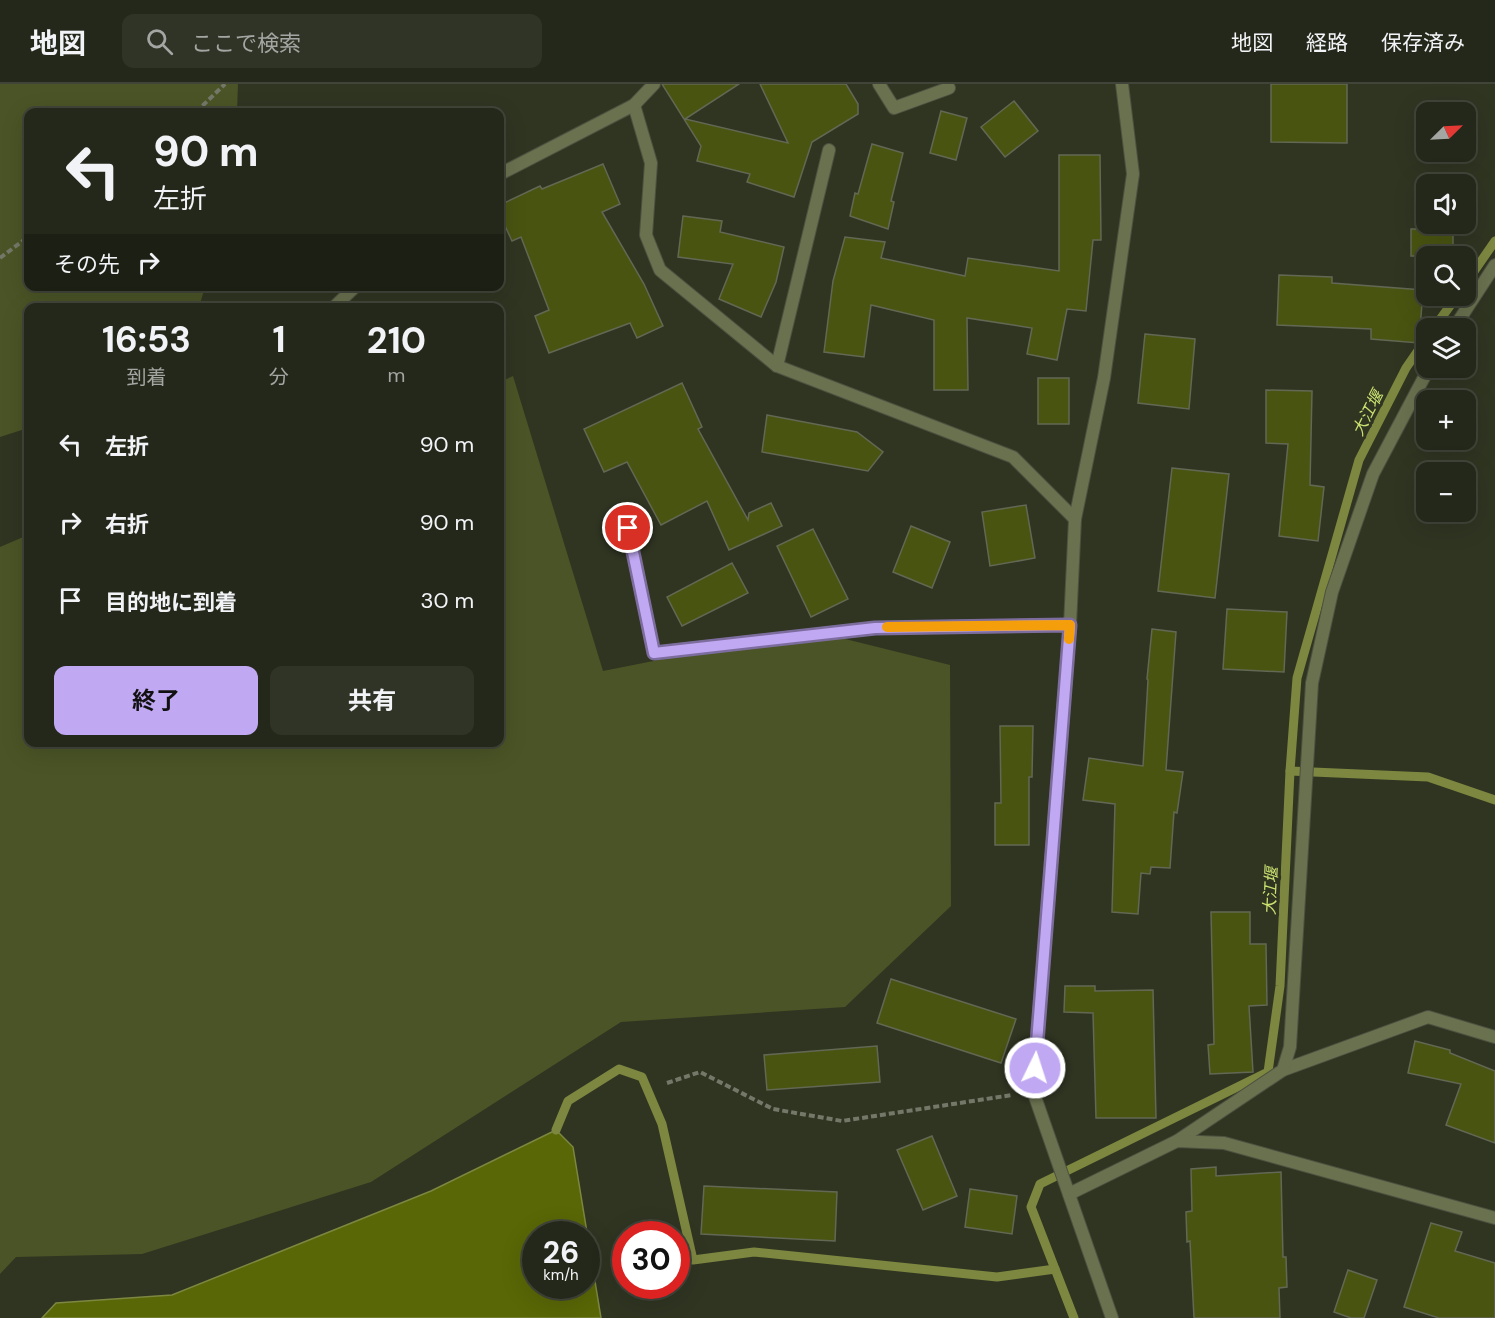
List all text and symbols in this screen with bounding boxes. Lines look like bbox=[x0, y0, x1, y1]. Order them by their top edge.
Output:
search box bbox=[122, 14, 542, 68]
text: 地図 bbox=[30, 25, 86, 62]
icon: search bbox=[143, 25, 176, 58]
text: ここで検索 bbox=[191, 29, 301, 58]
text: 地図 bbox=[1231, 29, 1273, 57]
text: 経路 bbox=[1306, 29, 1348, 57]
text: 保存済み bbox=[1381, 29, 1465, 57]
north arrow bbox=[1416, 102, 1476, 162]
map controls bbox=[1416, 102, 1476, 522]
text: 90 m bbox=[153, 124, 259, 179]
icon: left bbox=[54, 132, 132, 210]
button: sound bbox=[1416, 174, 1476, 234]
text: 左折 bbox=[153, 181, 207, 216]
icon: right bbox=[132, 246, 165, 279]
button: search bbox=[1416, 246, 1476, 306]
text: その先 bbox=[54, 250, 120, 279]
text: 16:53 bbox=[102, 316, 191, 363]
text: 1 bbox=[272, 316, 286, 363]
text: 210 bbox=[367, 317, 426, 364]
button: layers bbox=[1416, 318, 1476, 378]
text: m bbox=[388, 362, 405, 388]
text: 到着 bbox=[126, 364, 166, 390]
text: 分 bbox=[269, 364, 289, 390]
water label: 大江堰 bbox=[1347, 384, 1389, 439]
button: + bbox=[1416, 390, 1476, 450]
icon: left bbox=[54, 428, 87, 461]
text: 90 m bbox=[420, 430, 474, 459]
text: 左折 bbox=[105, 432, 149, 461]
button: − bbox=[1416, 462, 1476, 522]
pin bbox=[602, 502, 653, 553]
icon: right bbox=[54, 506, 87, 539]
text: 90 m bbox=[420, 508, 474, 537]
text: 右折 bbox=[105, 510, 149, 539]
icon: arrive bbox=[611, 511, 644, 544]
icon: arrive bbox=[54, 584, 87, 617]
text: 30 m bbox=[420, 586, 474, 615]
text: 目的地に到着 bbox=[105, 588, 237, 617]
button: 終了 bbox=[54, 666, 258, 735]
button: 共有 bbox=[270, 666, 474, 735]
water label: 大江堰 bbox=[1259, 864, 1282, 916]
position arrow bbox=[1003, 1036, 1067, 1100]
speed limit sign: 30 bbox=[612, 1221, 690, 1299]
text: 26 bbox=[543, 1233, 579, 1272]
text: km/h bbox=[543, 1265, 579, 1285]

